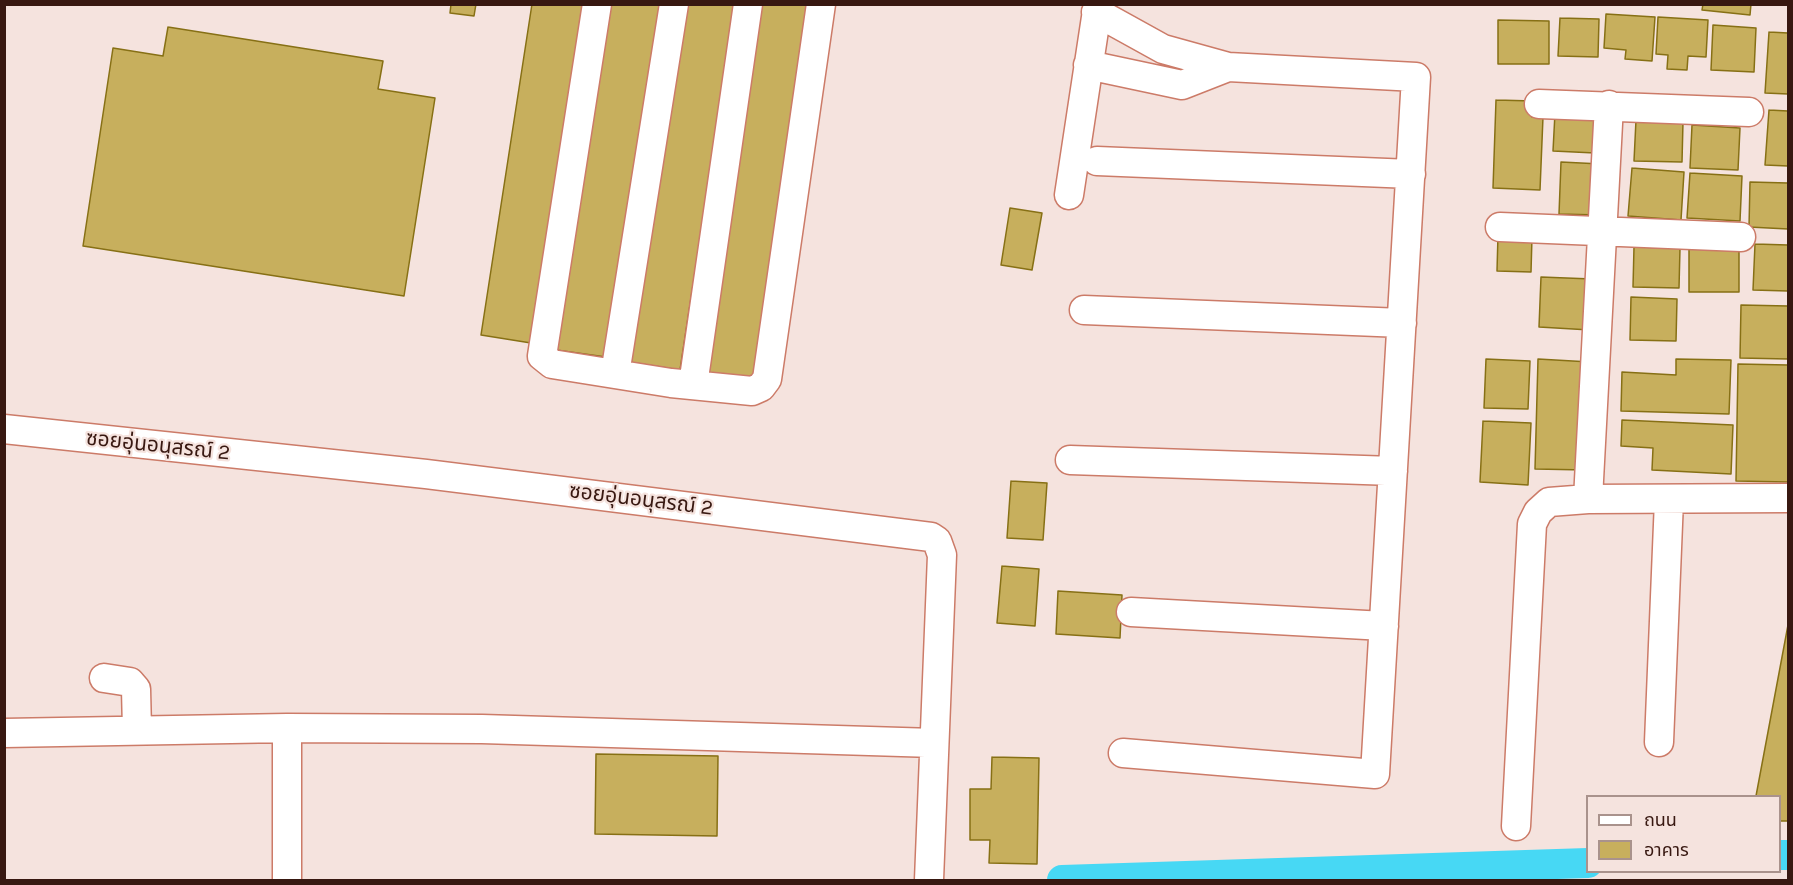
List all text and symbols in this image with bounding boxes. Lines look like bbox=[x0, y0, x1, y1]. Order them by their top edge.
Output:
street label: ซอยอุ่นอนุสรณ์ 2 bbox=[85, 426, 231, 466]
street label: ซอยอุ่นอนุสรณ์ 2 bbox=[568, 479, 714, 521]
legend bbox=[1586, 795, 1781, 873]
text: ถนน bbox=[1644, 809, 1677, 831]
text: อาคาร bbox=[1644, 839, 1689, 861]

